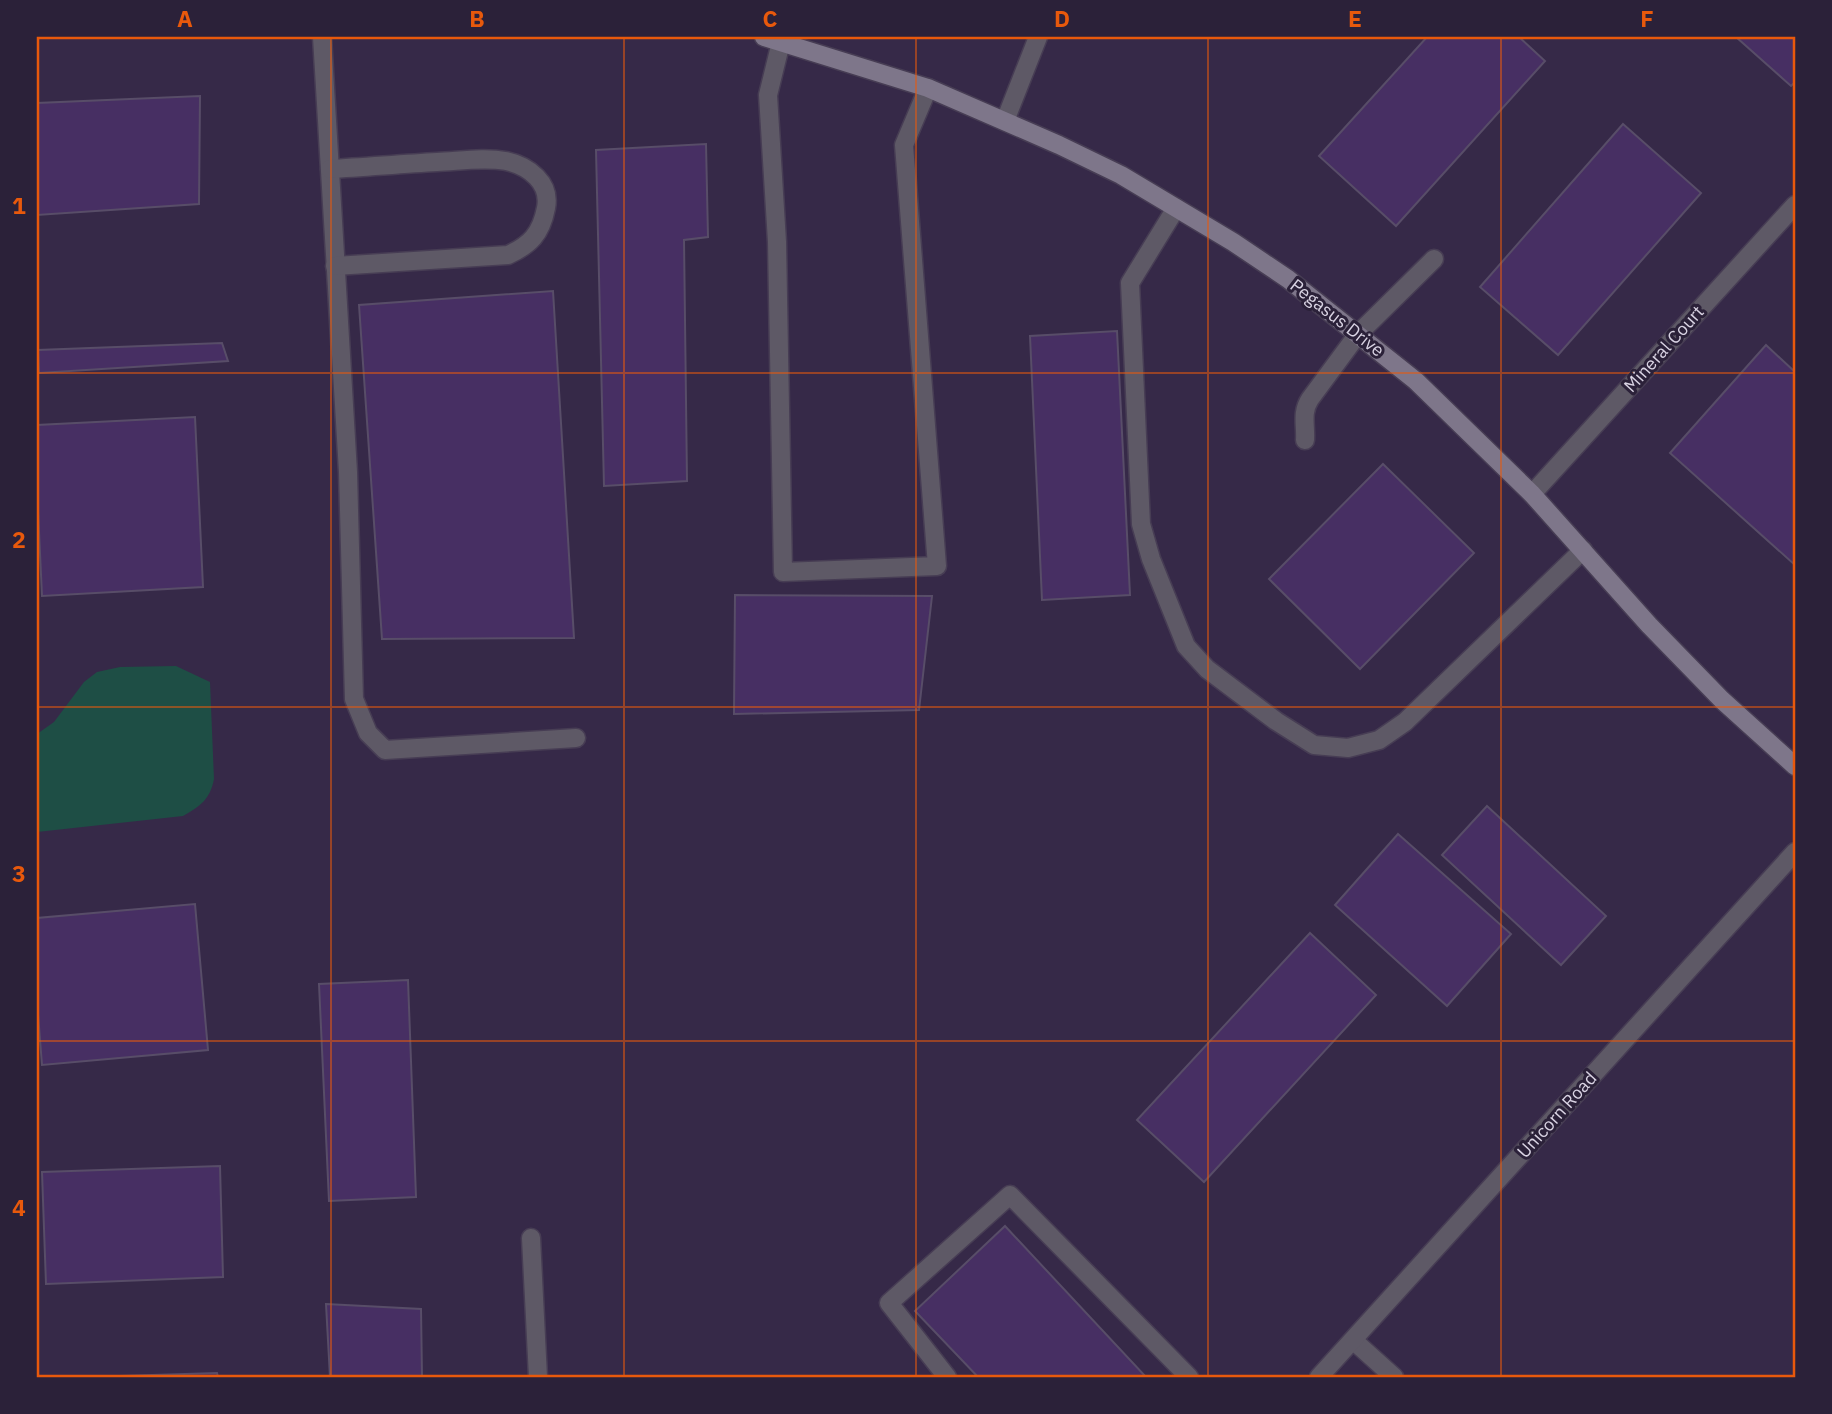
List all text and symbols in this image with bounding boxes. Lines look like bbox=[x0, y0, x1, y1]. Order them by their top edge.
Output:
text: A bbox=[177, 3, 193, 33]
text: B bbox=[469, 3, 485, 33]
text: C bbox=[763, 3, 778, 33]
text: D bbox=[1054, 3, 1070, 33]
text: E bbox=[1348, 3, 1362, 33]
text: F bbox=[1640, 3, 1654, 33]
text: 1 bbox=[12, 190, 26, 220]
street label: Pegasus Drive bbox=[1286, 274, 1389, 362]
street label: Mineral Court bbox=[1619, 300, 1709, 397]
text: 2 bbox=[12, 524, 26, 554]
text: 3 bbox=[12, 858, 26, 888]
street label: Unicorn Road bbox=[1512, 1067, 1601, 1163]
text: 4 bbox=[12, 1192, 26, 1222]

